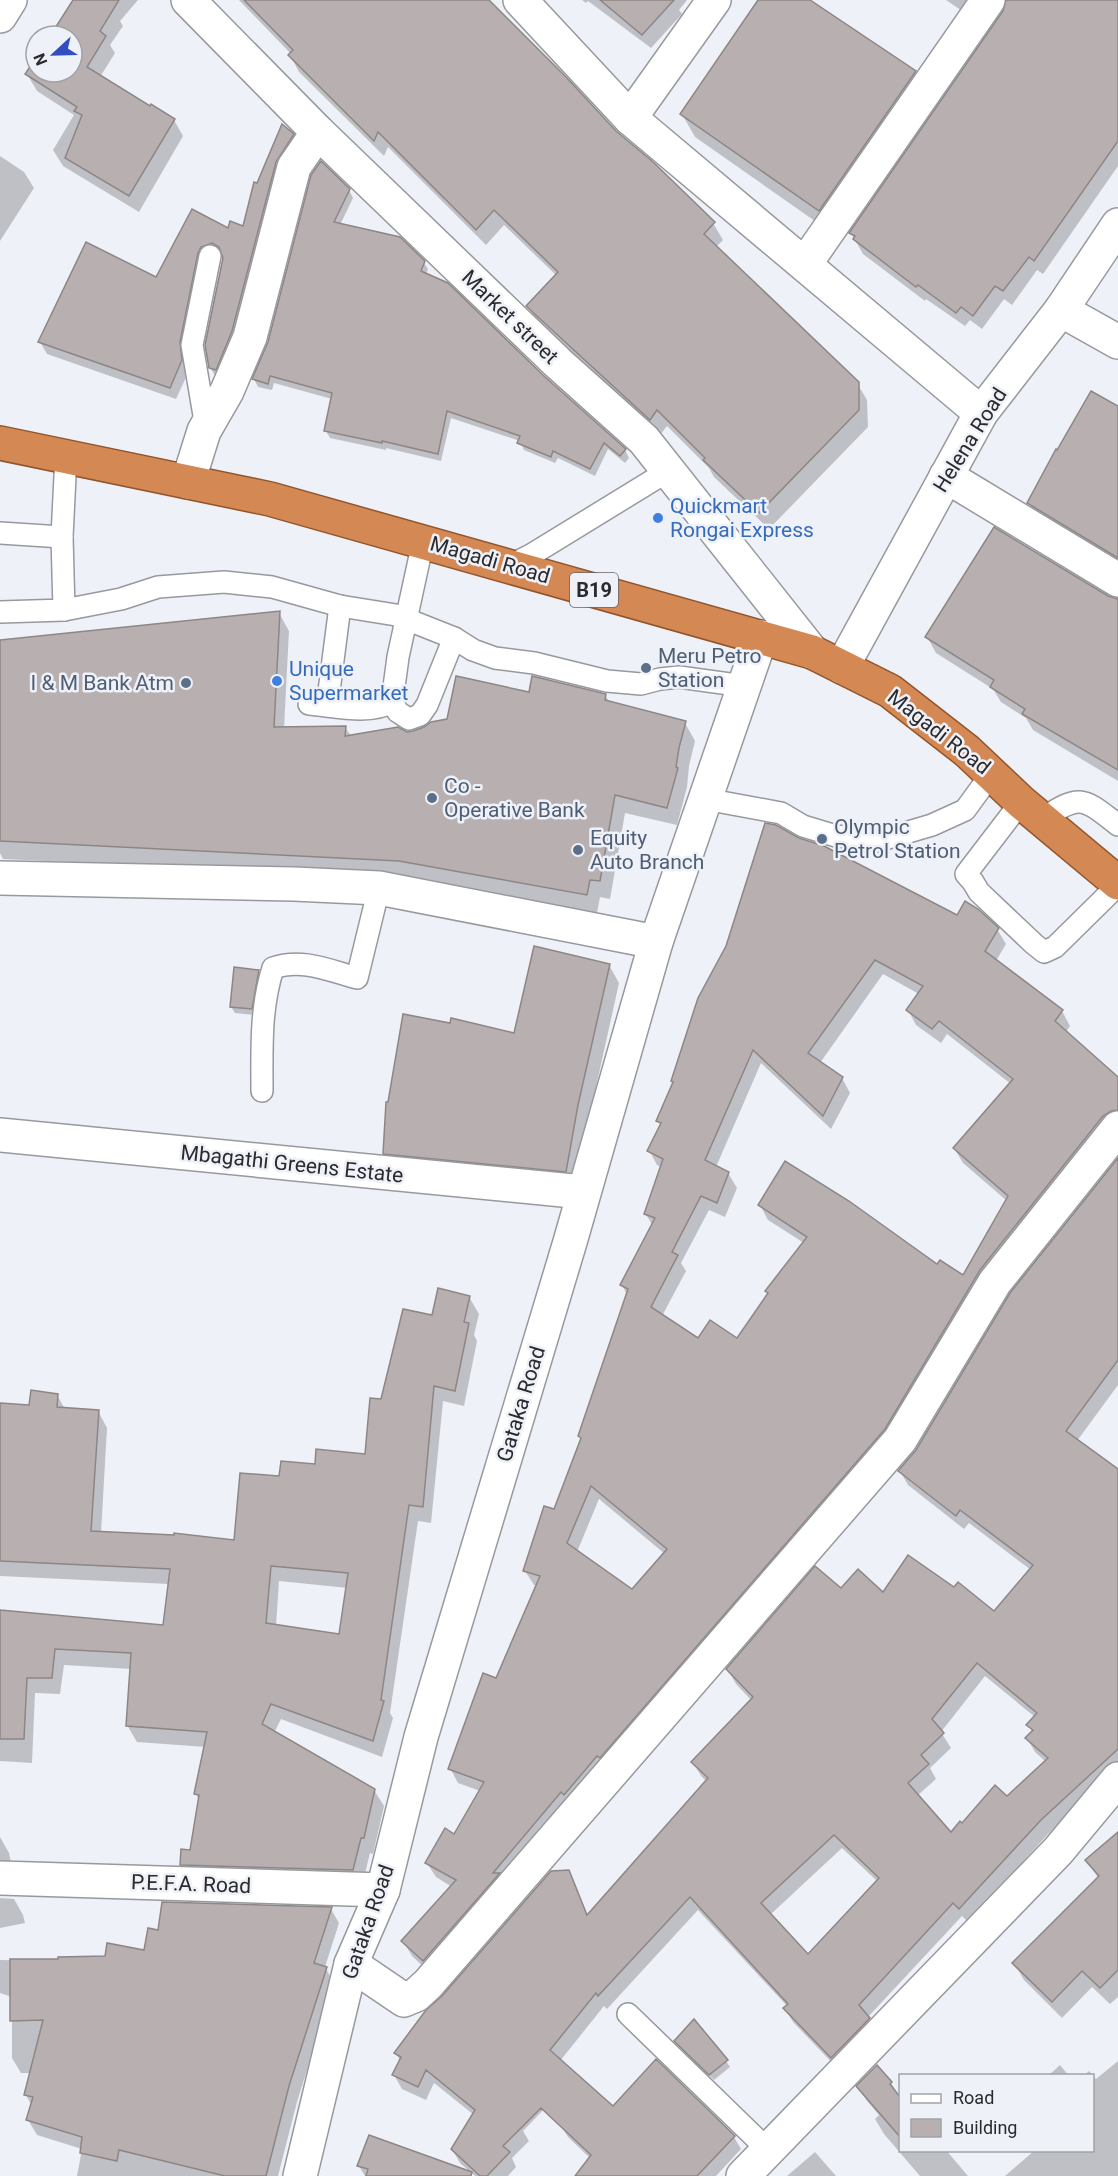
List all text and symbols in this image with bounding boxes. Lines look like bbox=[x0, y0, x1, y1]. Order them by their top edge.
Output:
north arrow bbox=[24, 24, 84, 84]
text: N bbox=[30, 51, 51, 68]
street label: Market street bbox=[457, 265, 563, 369]
street label: Helena Road bbox=[928, 383, 1012, 497]
place label: Quickmart Rongai Express bbox=[670, 494, 814, 542]
marker: Quickmart Rongai Express bbox=[651, 511, 665, 525]
street label: Magadi Road bbox=[427, 531, 553, 589]
road number: B19 bbox=[570, 573, 618, 607]
place label: Meru Petro Station bbox=[658, 644, 761, 692]
place label: Unique Supermarket bbox=[289, 657, 409, 705]
marker: Meru Petro Station bbox=[639, 661, 653, 675]
place label: I & M Bank Atm bbox=[30, 671, 174, 695]
marker: Unique Supermarket bbox=[270, 674, 284, 688]
marker: I & M Bank Atm bbox=[179, 676, 193, 690]
street label: Magadi Road bbox=[883, 685, 995, 779]
place label: Co - Operative Bank bbox=[444, 774, 585, 822]
marker: Co - Operative Bank bbox=[425, 791, 439, 805]
place label: Olympic Petrol Station bbox=[834, 815, 961, 863]
place label: Equity Auto Branch bbox=[590, 826, 704, 874]
marker: Olympic Petrol Station bbox=[815, 832, 829, 846]
marker: Equity Auto Branch bbox=[571, 843, 585, 857]
street label: Mbagathi Greens Estate bbox=[179, 1140, 405, 1188]
street label: Gataka Road bbox=[492, 1343, 550, 1465]
street label: Gataka Road bbox=[337, 1862, 399, 1982]
street label: P.E.F.A. Road bbox=[130, 1870, 252, 1898]
legend bbox=[899, 2074, 1094, 2152]
text: Road bbox=[953, 2087, 994, 2108]
text: Building bbox=[953, 2117, 1017, 2138]

